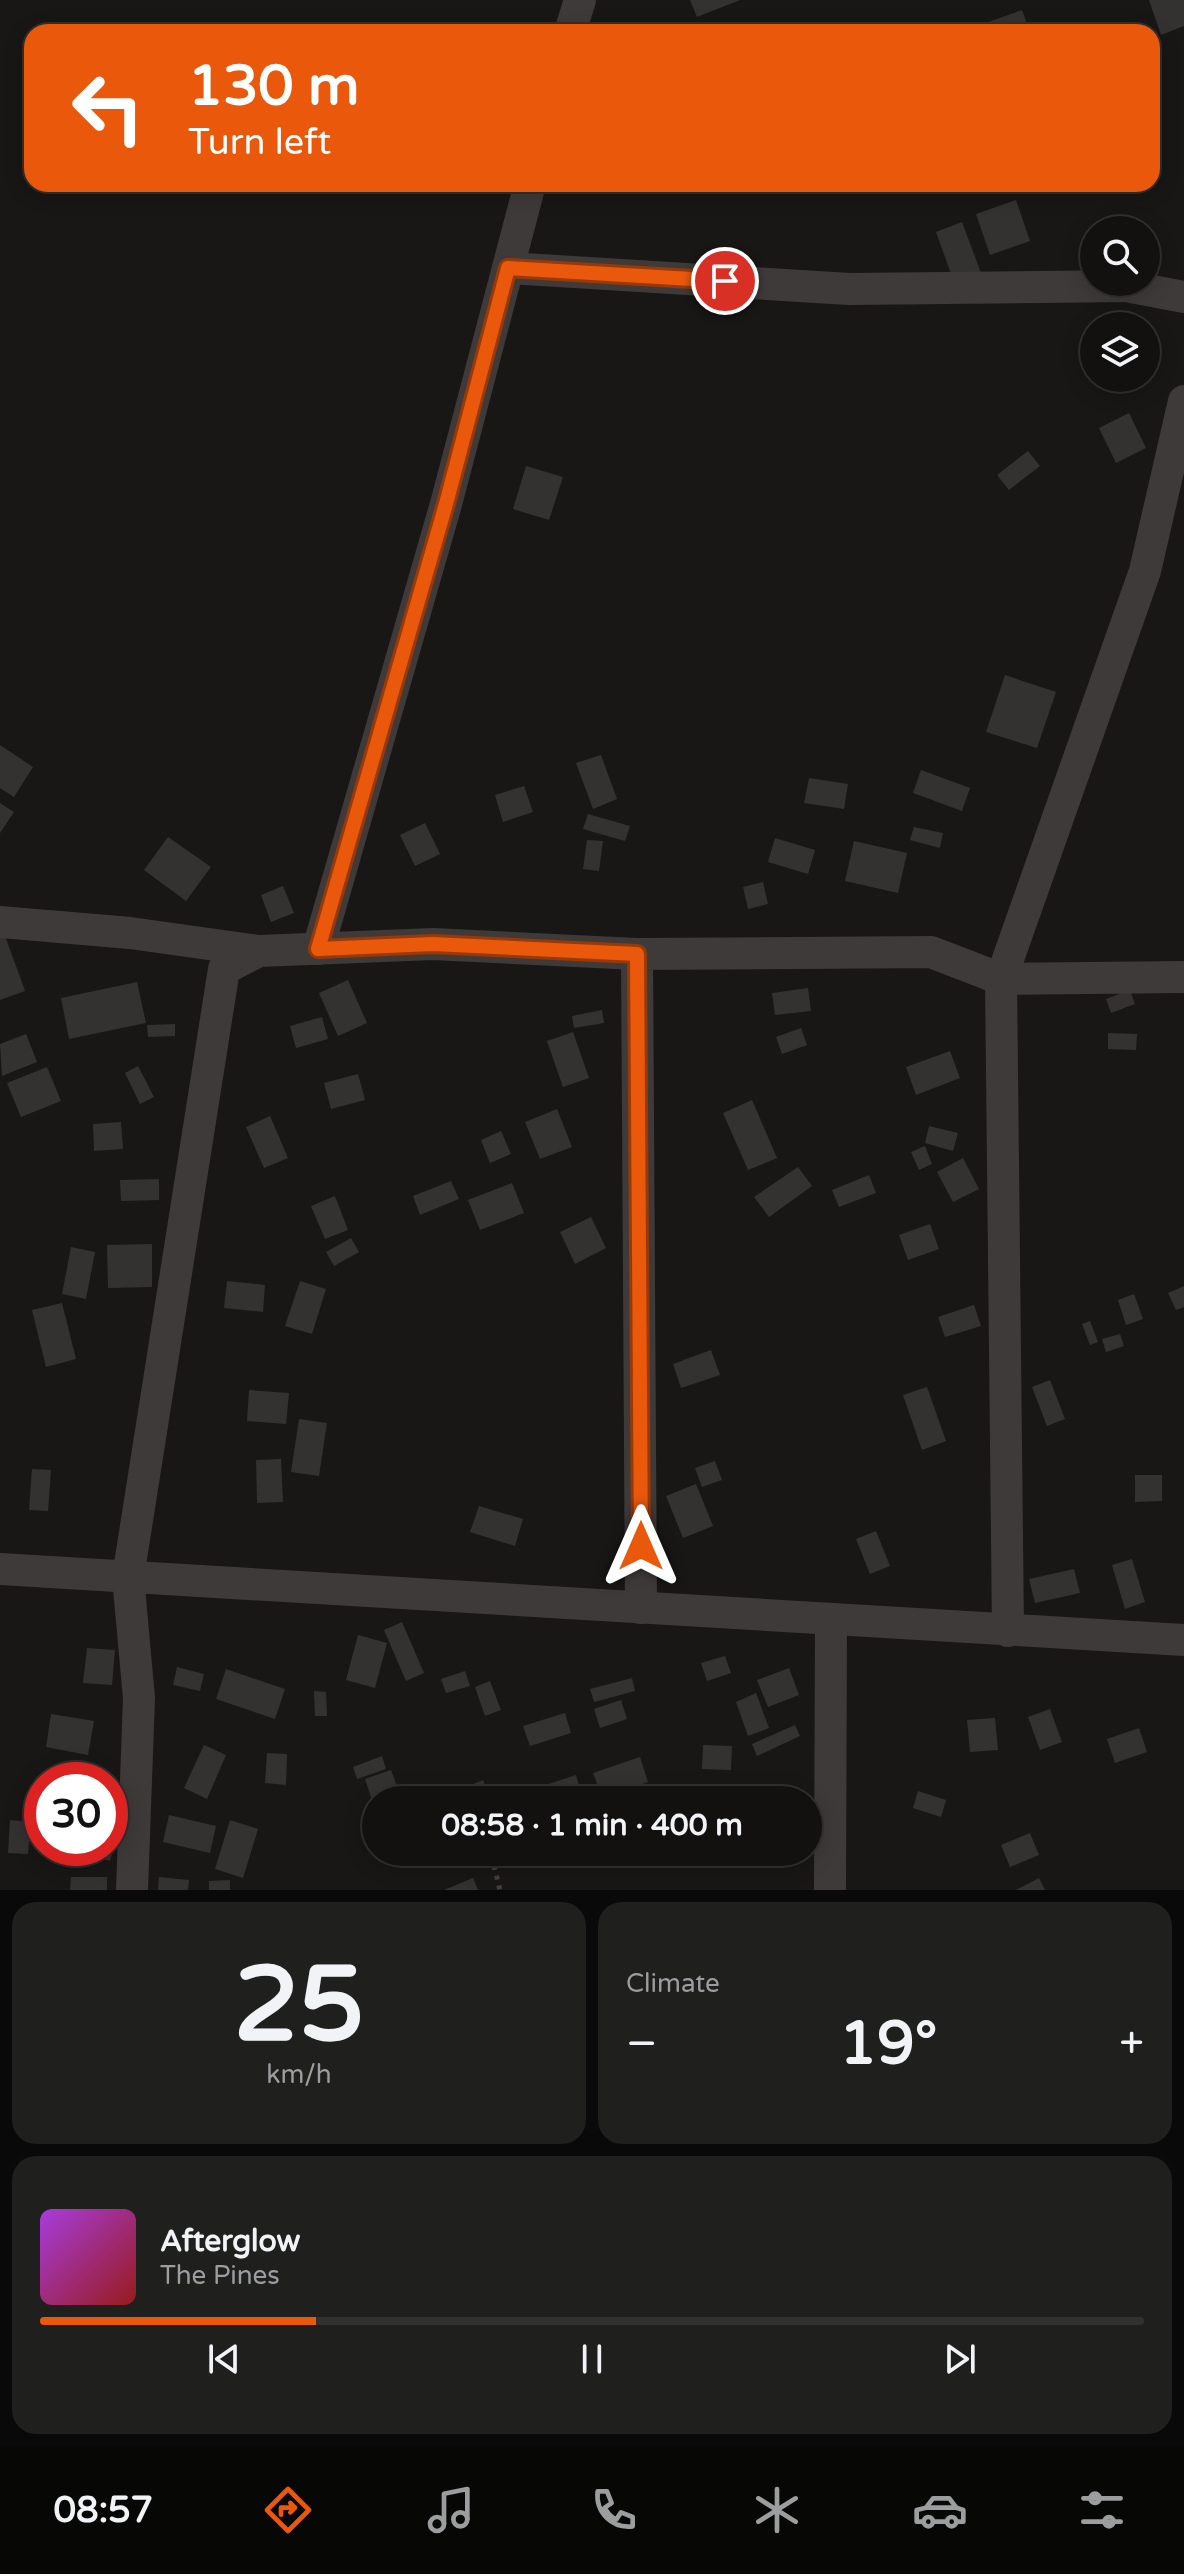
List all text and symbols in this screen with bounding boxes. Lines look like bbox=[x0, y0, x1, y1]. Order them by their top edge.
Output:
text: 130 m bbox=[188, 53, 359, 120]
icon: left bbox=[56, 56, 160, 160]
text: Turn left bbox=[188, 121, 331, 164]
map controls bbox=[1080, 216, 1160, 392]
button: search bbox=[1080, 216, 1160, 296]
pin bbox=[691, 247, 759, 315]
icon: arrive bbox=[703, 259, 747, 303]
button: layers bbox=[1080, 312, 1160, 392]
position arrow bbox=[599, 1504, 683, 1588]
speed limit sign: 30 bbox=[24, 1762, 128, 1866]
text: 08:58 · 1 min · 400 m bbox=[441, 1807, 743, 1844]
text: 25 bbox=[234, 1944, 364, 2069]
text: Climate bbox=[626, 1968, 720, 1999]
text: 19° bbox=[839, 2008, 937, 2080]
text: − bbox=[626, 2018, 657, 2071]
text: + bbox=[1119, 2018, 1144, 2071]
text: km/h bbox=[266, 2059, 332, 2090]
text: Afterglow bbox=[160, 2223, 300, 2260]
text: The Pines bbox=[160, 2260, 280, 2291]
icon: previous bbox=[202, 2337, 246, 2381]
icon: pause bbox=[570, 2337, 614, 2381]
icon: next bbox=[938, 2337, 982, 2381]
icon: directions bbox=[260, 2482, 316, 2538]
icon: music bbox=[423, 2482, 479, 2538]
icon: phone bbox=[586, 2482, 642, 2538]
icon: climate bbox=[749, 2482, 805, 2538]
icon: car bbox=[912, 2482, 968, 2538]
icon: filters bbox=[1074, 2482, 1130, 2538]
text: 08:57 bbox=[53, 2489, 153, 2532]

